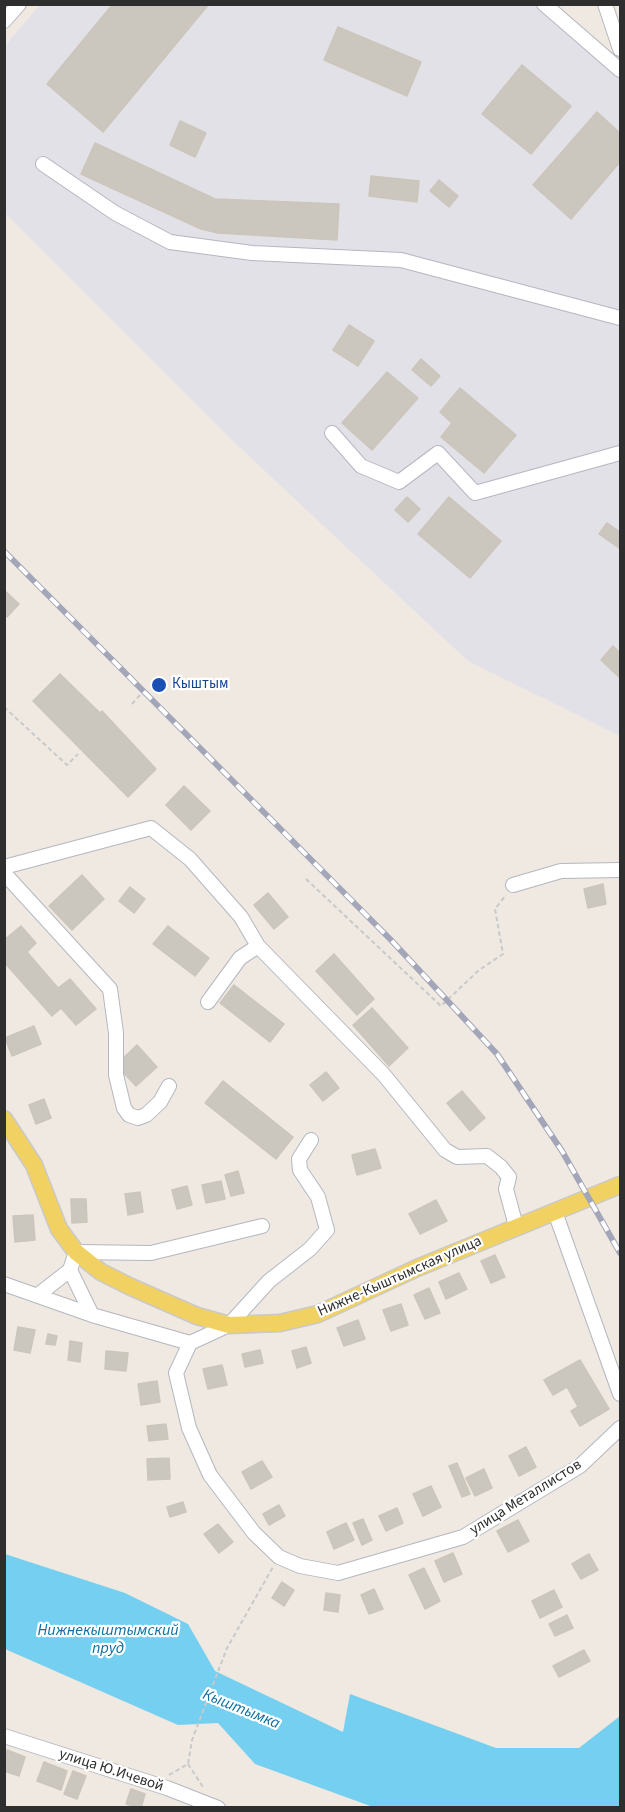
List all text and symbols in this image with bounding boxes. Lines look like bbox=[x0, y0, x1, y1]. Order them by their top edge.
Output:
marker: Кыштым bbox=[150, 676, 168, 694]
place label: Кыштым bbox=[172, 676, 229, 694]
street label: Нижне-Кыштымская улица bbox=[315, 1233, 485, 1321]
street label: улица Металлистов bbox=[467, 1456, 585, 1540]
water label: Нижнекыштымский пруд bbox=[37, 1621, 179, 1659]
water label: Кыштымка bbox=[200, 1686, 282, 1734]
street label: улица Ю.Ичевой bbox=[56, 1746, 166, 1796]

